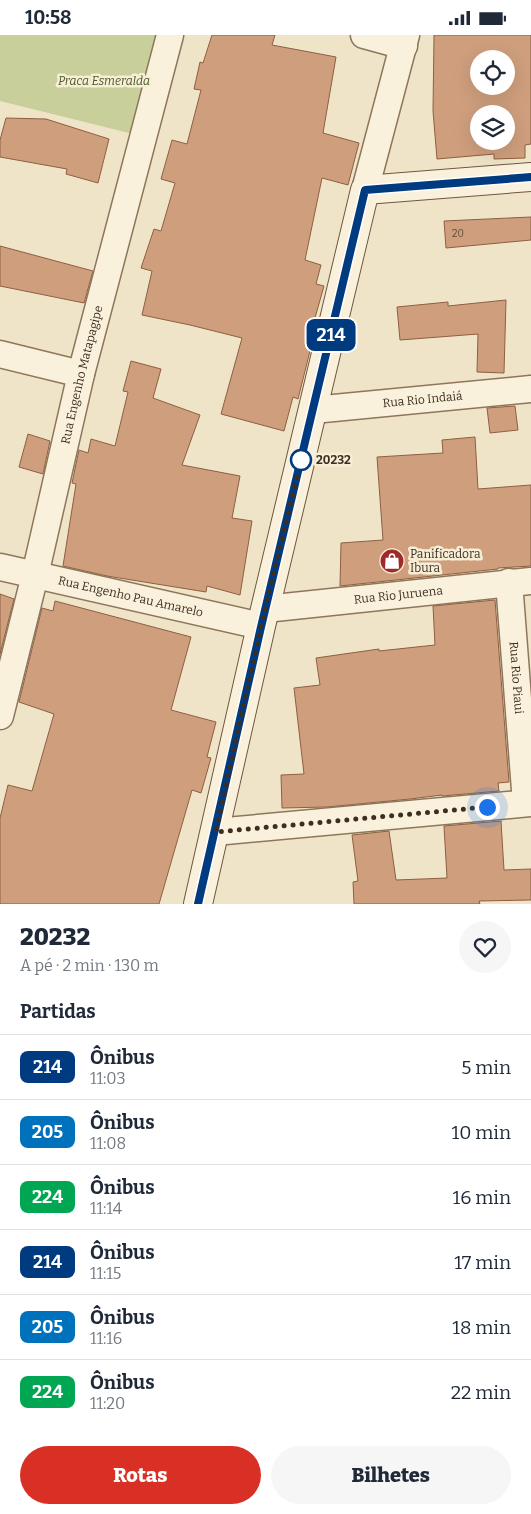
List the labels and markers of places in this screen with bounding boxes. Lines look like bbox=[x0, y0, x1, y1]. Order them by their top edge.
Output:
marker: 20232 bbox=[290, 449, 312, 471]
place label: 20232 bbox=[316, 453, 351, 467]
place label: Panificadora Ibura bbox=[410, 547, 481, 575]
shop icon: Panificadora Ibura bbox=[379, 548, 405, 574]

